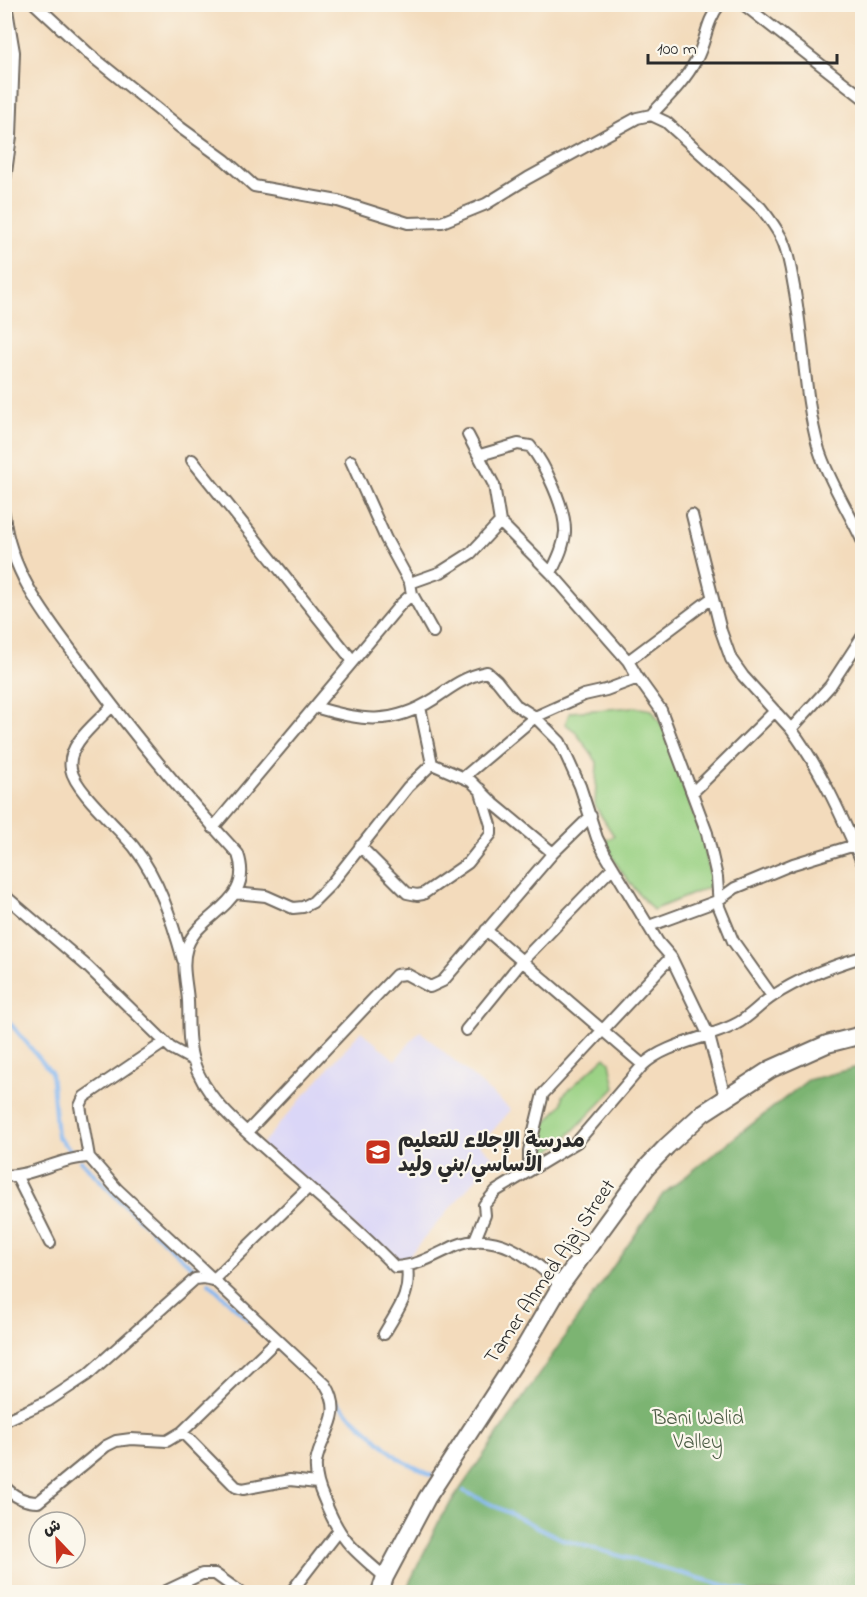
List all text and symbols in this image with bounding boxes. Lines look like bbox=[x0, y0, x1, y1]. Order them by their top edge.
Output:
scale bar bbox=[648, 27, 837, 65]
text: 100 m bbox=[657, 37, 697, 63]
place label: مدرسة الإجلاء للتعليم الأساسي/بني وليد bbox=[398, 1127, 585, 1183]
school or university icon: مدرسة الإجلاء للتعليم الأساسي/بني وليد bbox=[363, 1137, 393, 1167]
street label: Tamer Ahmed Ajaj Street bbox=[477, 1174, 624, 1371]
park label: Bani Walid Valley bbox=[651, 1404, 744, 1460]
north arrow bbox=[27, 1510, 87, 1570]
text: ش bbox=[39, 1514, 65, 1543]

